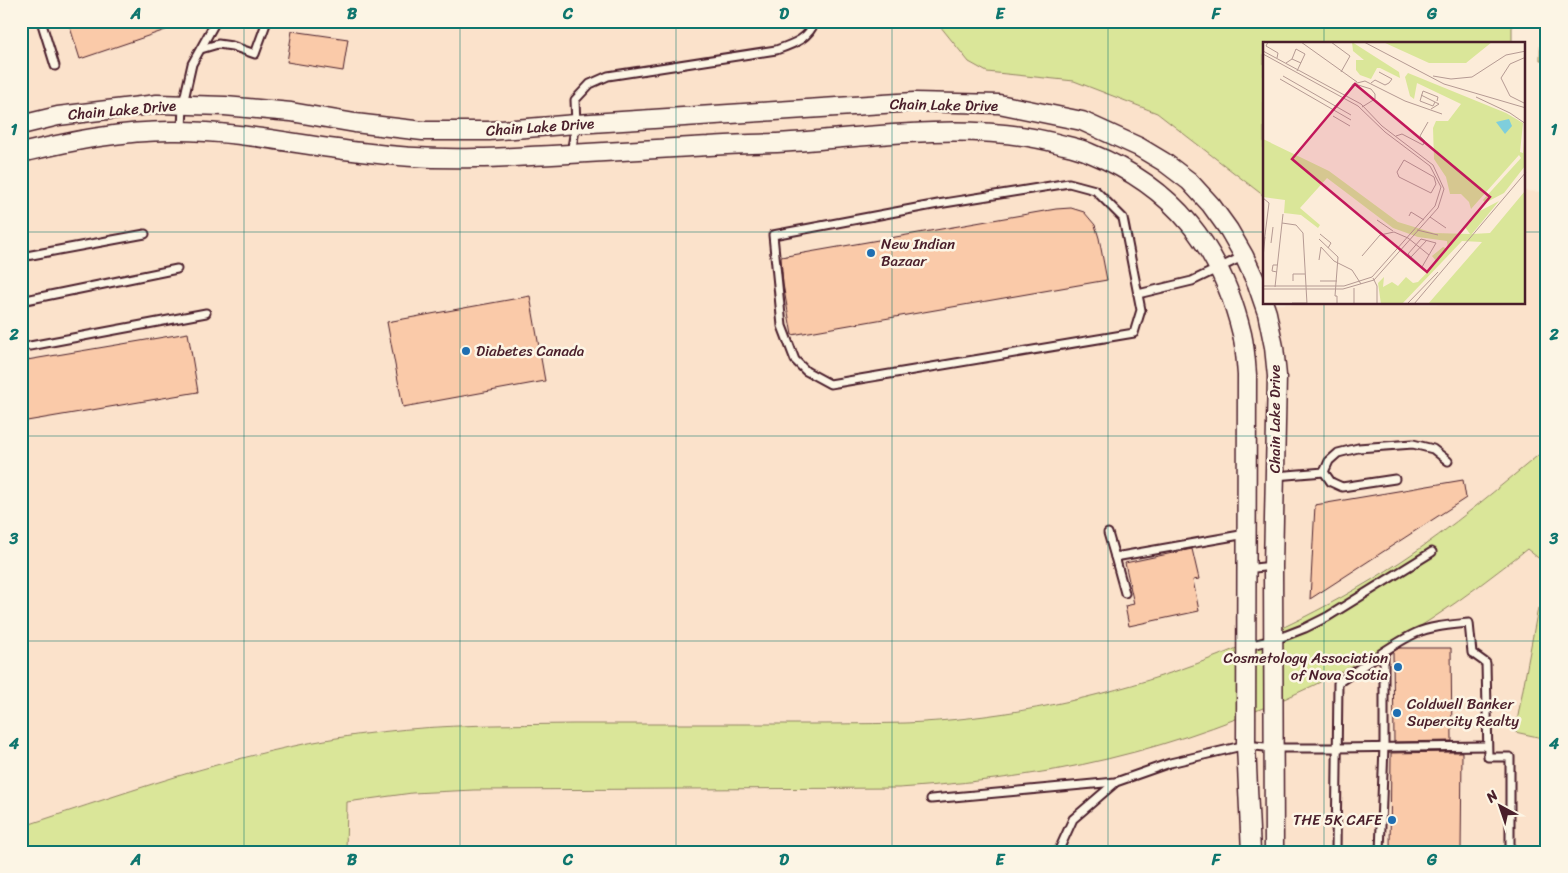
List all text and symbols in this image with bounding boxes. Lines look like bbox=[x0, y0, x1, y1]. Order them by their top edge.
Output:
text: A bbox=[130, 0, 141, 28]
text: B bbox=[347, 0, 358, 28]
text: C bbox=[562, 0, 574, 28]
text: D bbox=[779, 0, 789, 28]
text: E bbox=[996, 0, 1006, 28]
text: F bbox=[1211, 0, 1222, 28]
text: G bbox=[1426, 0, 1438, 28]
inset map bbox=[1263, 42, 1526, 305]
street label: Chain Lake Drive bbox=[890, 91, 998, 119]
street label: Chain Lake Drive bbox=[67, 92, 177, 128]
street label: Chain Lake Drive bbox=[485, 110, 595, 144]
text: 1 bbox=[11, 115, 18, 144]
text: 1 bbox=[1551, 115, 1558, 144]
place label: New Indian Bazaar bbox=[881, 231, 955, 274]
marker: New Indian Bazaar bbox=[865, 247, 877, 259]
text: 2 bbox=[8, 320, 19, 349]
text: 2 bbox=[1548, 320, 1559, 349]
place label: Diabetes Canada bbox=[476, 338, 585, 364]
marker: Diabetes Canada bbox=[460, 345, 472, 357]
street label: Chain Lake Drive bbox=[1262, 365, 1288, 473]
text: 3 bbox=[9, 524, 19, 553]
text: 3 bbox=[1549, 524, 1559, 553]
place label: Cosmetology Association of Nova Scotia bbox=[1224, 645, 1388, 688]
marker: Cosmetology Association of Nova Scotia bbox=[1392, 661, 1404, 673]
place label: Coldwell Banker Supercity Realty bbox=[1407, 691, 1519, 734]
marker: Coldwell Banker Supercity Realty bbox=[1391, 707, 1403, 719]
text: 4 bbox=[8, 729, 19, 758]
text: 4 bbox=[1548, 729, 1559, 758]
north arrow bbox=[1476, 780, 1526, 830]
text: N bbox=[1479, 784, 1504, 810]
place label: THE 5K CAFE bbox=[1293, 807, 1384, 833]
marker: THE 5K CAFE bbox=[1386, 814, 1398, 826]
text: A bbox=[130, 845, 141, 873]
text: B bbox=[347, 845, 358, 873]
text: C bbox=[562, 845, 574, 873]
text: D bbox=[779, 845, 789, 873]
text: E bbox=[996, 845, 1006, 873]
text: F bbox=[1211, 845, 1222, 873]
text: G bbox=[1426, 845, 1438, 873]

